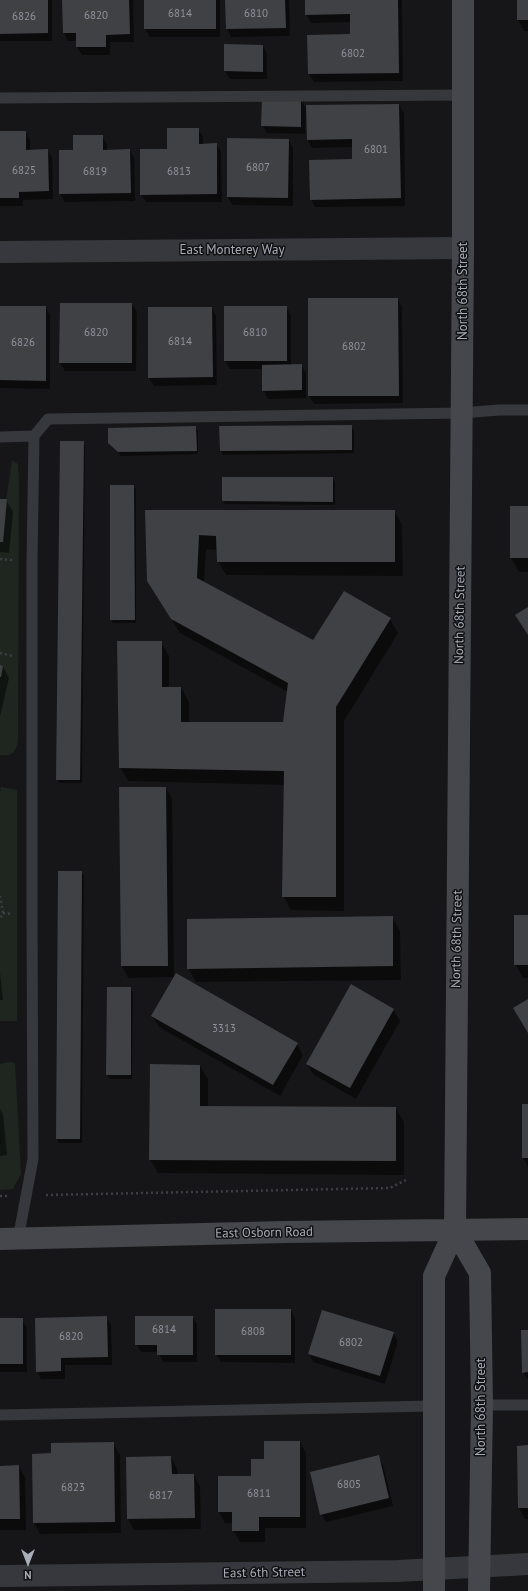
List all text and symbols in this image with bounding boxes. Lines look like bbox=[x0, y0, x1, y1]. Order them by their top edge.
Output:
house number: 6814 bbox=[168, 7, 192, 21]
house number: 6810 bbox=[244, 7, 268, 21]
house number: 6820 bbox=[84, 9, 108, 23]
house number: 6826 bbox=[12, 10, 36, 24]
house number: 6802 bbox=[341, 47, 365, 61]
house number: 6801 bbox=[364, 143, 388, 157]
house number: 6807 bbox=[246, 161, 270, 175]
house number: 6825 bbox=[12, 164, 36, 178]
house number: 6819 bbox=[83, 165, 107, 179]
house number: 6813 bbox=[167, 165, 191, 179]
street label: East Monterey Way bbox=[179, 242, 285, 258]
street label: North 68th Street bbox=[455, 242, 471, 340]
house number: 6820 bbox=[84, 326, 108, 340]
house number: 6810 bbox=[243, 326, 267, 340]
house number: 6814 bbox=[168, 335, 192, 349]
house number: 6826 bbox=[11, 336, 35, 350]
house number: 6802 bbox=[342, 340, 366, 354]
street label: North 68th Street bbox=[451, 566, 469, 664]
street label: North 68th Street bbox=[448, 890, 466, 988]
house number: 3313 bbox=[212, 1022, 236, 1036]
street label: East Osborn Road bbox=[215, 1224, 313, 1242]
house number: 6814 bbox=[152, 1323, 176, 1337]
house number: 6808 bbox=[241, 1325, 265, 1339]
house number: 6820 bbox=[59, 1330, 83, 1344]
house number: 6802 bbox=[339, 1336, 363, 1350]
street label: North 68th Street bbox=[473, 1358, 489, 1456]
house number: 6805 bbox=[337, 1478, 361, 1492]
house number: 6823 bbox=[61, 1481, 85, 1495]
house number: 6811 bbox=[247, 1487, 271, 1501]
house number: 6817 bbox=[149, 1489, 173, 1503]
north arrow bbox=[8, 1543, 48, 1583]
street label: East 6th Street bbox=[223, 1564, 305, 1582]
text: N bbox=[24, 1568, 32, 1582]

